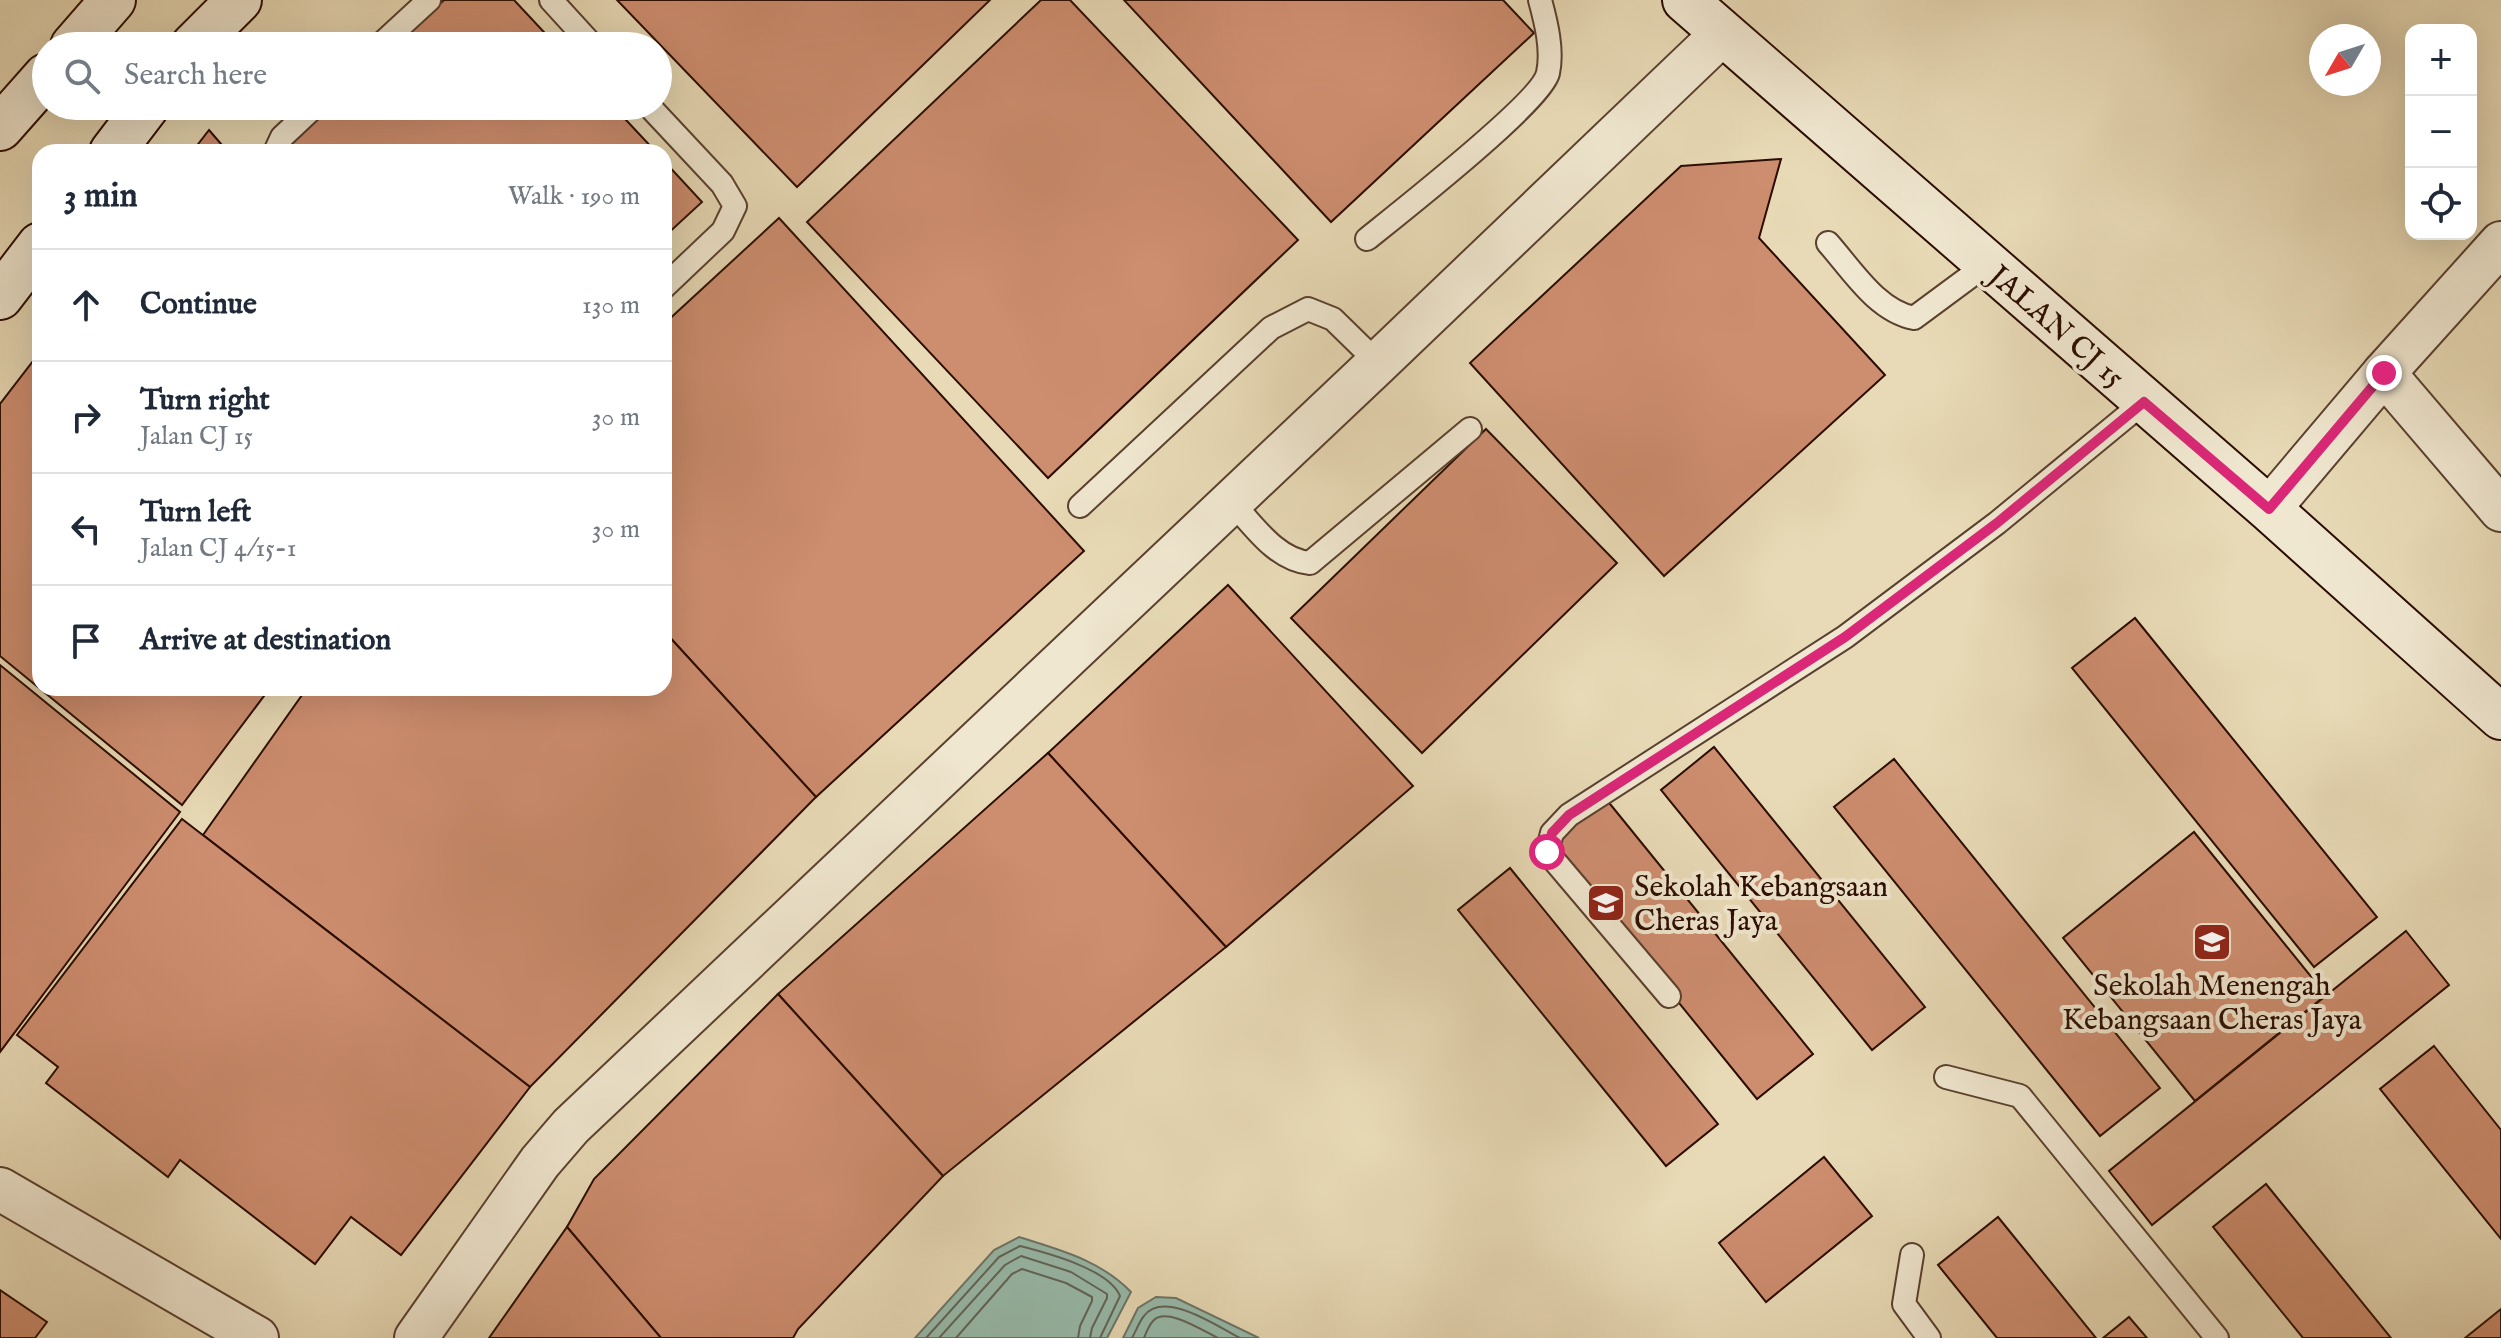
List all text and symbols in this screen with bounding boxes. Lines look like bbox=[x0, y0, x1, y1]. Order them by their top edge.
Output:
north arrow bbox=[2309, 24, 2381, 96]
map controls bbox=[2405, 24, 2477, 240]
button: + bbox=[2405, 24, 2477, 96]
search box bbox=[32, 32, 672, 120]
icon: search bbox=[60, 54, 104, 98]
text: Search here bbox=[124, 57, 267, 95]
button: − bbox=[2405, 96, 2477, 168]
button: locate bbox=[2405, 168, 2477, 240]
text: 3 min bbox=[64, 175, 138, 218]
text: Walk · 190 m bbox=[508, 180, 640, 213]
street label: JALAN CJ 15 bbox=[1977, 256, 2132, 397]
icon: ahead bbox=[64, 283, 108, 327]
text: Continue bbox=[140, 286, 257, 324]
text: 130 m bbox=[582, 289, 640, 322]
route end bbox=[2366, 355, 2402, 391]
text: Turn right bbox=[140, 382, 270, 420]
icon: right bbox=[64, 395, 108, 439]
text: 30 m bbox=[592, 401, 640, 434]
text: Jalan CJ 15 bbox=[140, 420, 253, 453]
text: Turn left bbox=[140, 494, 251, 532]
icon: left bbox=[64, 507, 108, 551]
text: 30 m bbox=[592, 513, 640, 546]
text: Jalan CJ 4/15-1 bbox=[140, 532, 296, 565]
icon: arrive bbox=[64, 619, 108, 663]
text: Arrive at destination bbox=[140, 622, 391, 660]
route start bbox=[1529, 834, 1565, 870]
place label: Sekolah Kebangsaan Cheras Jaya bbox=[1634, 869, 1888, 941]
school or university icon: Sekolah Kebangsaan Cheras Jaya bbox=[1585, 882, 1627, 924]
school or university icon: Sekolah Menengah Kebangsaan Cheras Jaya bbox=[2191, 921, 2233, 963]
place label: Sekolah Menengah Kebangsaan Cheras Jaya bbox=[2062, 968, 2362, 1040]

